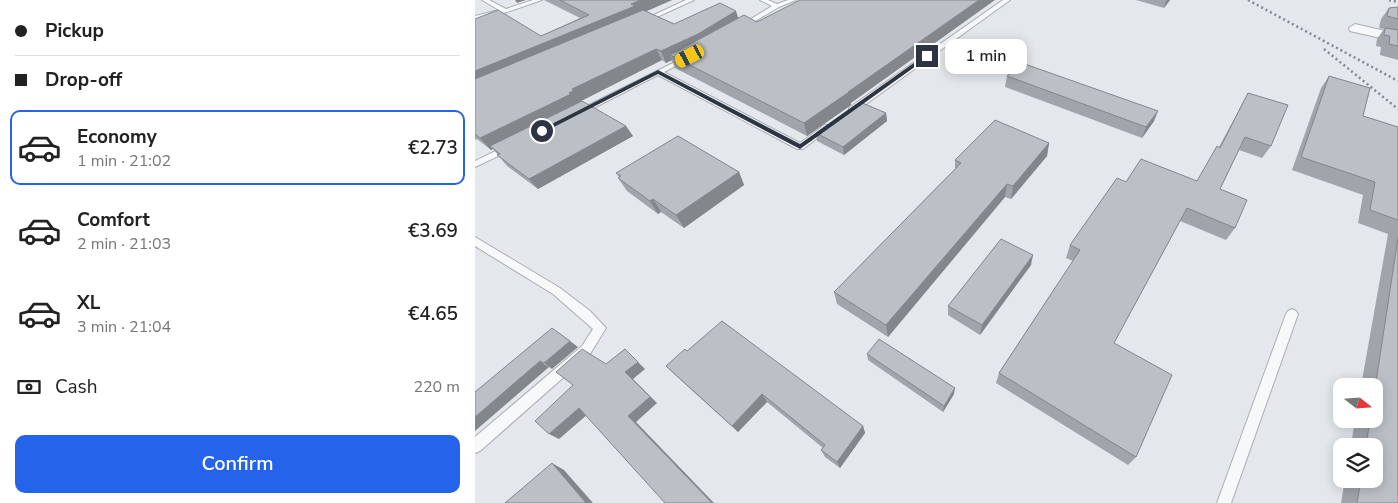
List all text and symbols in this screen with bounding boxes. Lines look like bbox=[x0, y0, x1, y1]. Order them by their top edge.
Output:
text: Pickup bbox=[45, 18, 104, 44]
callout: 1 min bbox=[945, 38, 1027, 74]
car bbox=[673, 43, 706, 69]
route end bbox=[916, 45, 938, 67]
text: 1 min bbox=[966, 45, 1006, 67]
text: Drop-off bbox=[45, 67, 122, 93]
route start bbox=[531, 120, 553, 142]
text: Economy bbox=[77, 124, 157, 150]
icon: car bbox=[17, 125, 62, 170]
text: €2.73 bbox=[408, 135, 458, 161]
text: 1 min · 21:02 bbox=[77, 150, 171, 172]
text: Comfort bbox=[77, 207, 150, 233]
icon: car bbox=[17, 208, 62, 253]
text: €3.69 bbox=[408, 218, 458, 244]
text: 2 min · 21:03 bbox=[77, 233, 171, 255]
text: XL bbox=[77, 290, 100, 316]
icon: car bbox=[17, 291, 62, 336]
text: €4.65 bbox=[408, 301, 458, 327]
text: 3 min · 21:04 bbox=[77, 316, 171, 338]
icon: cash bbox=[15, 373, 43, 401]
text: Cash bbox=[55, 374, 97, 400]
text: 220 m bbox=[413, 376, 460, 398]
north arrow bbox=[1333, 378, 1383, 428]
map controls bbox=[1333, 378, 1383, 488]
button: Confirm bbox=[15, 435, 460, 493]
button: layers bbox=[1333, 438, 1383, 488]

